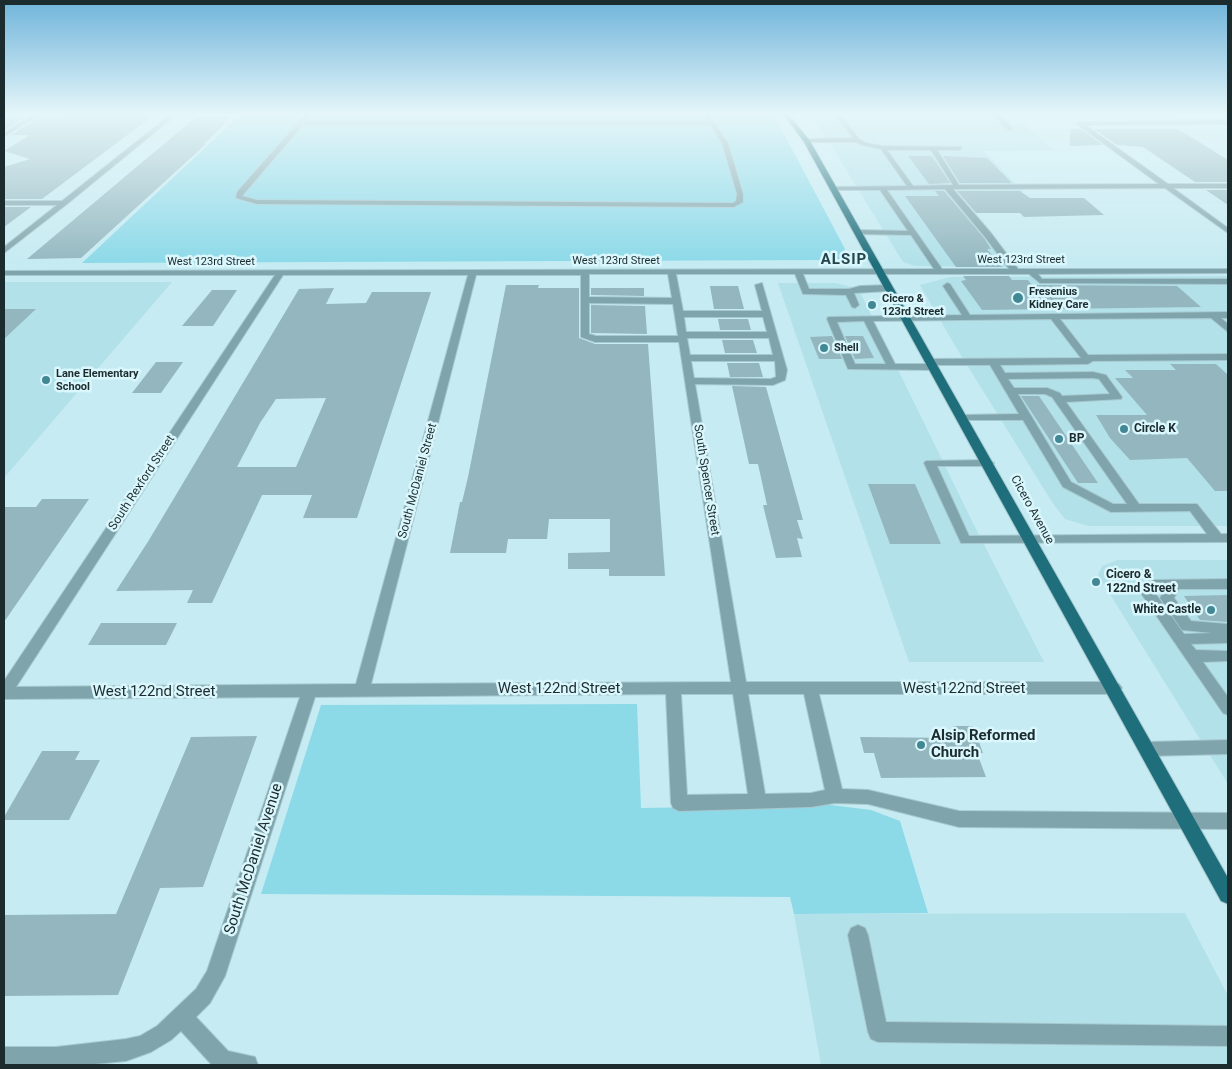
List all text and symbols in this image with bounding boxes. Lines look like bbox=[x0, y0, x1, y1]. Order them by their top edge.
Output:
district label: ALSIP bbox=[820, 251, 868, 269]
street label: West 123rd Street bbox=[977, 253, 1065, 267]
street label: West 123rd Street bbox=[572, 254, 660, 268]
street label: West 123rd Street bbox=[167, 255, 255, 269]
place label: Fresenius Kidney Care bbox=[1029, 285, 1088, 311]
marker: Fresenius Kidney Care bbox=[1011, 291, 1025, 305]
place label: Cicero & 123rd Street bbox=[882, 292, 944, 318]
marker: Cicero & 123rd Street bbox=[866, 299, 878, 311]
place label: Shell bbox=[834, 341, 859, 355]
marker: Shell bbox=[818, 342, 830, 354]
place label: Lane Elementary School bbox=[56, 367, 139, 393]
marker: Lane Elementary School bbox=[40, 374, 52, 386]
street label: South McDaniel Street bbox=[396, 422, 440, 540]
place label: Circle K bbox=[1134, 422, 1176, 436]
street label: South Spencer Street bbox=[690, 423, 722, 537]
marker: Circle K bbox=[1118, 423, 1130, 435]
place label: BP bbox=[1069, 432, 1084, 446]
street label: South Rexford Street bbox=[106, 433, 178, 533]
marker: BP bbox=[1053, 433, 1065, 445]
street label: Cicero Avenue bbox=[1007, 473, 1057, 547]
place label: Cicero & 122nd Street bbox=[1106, 568, 1176, 596]
marker: Cicero & 122nd Street bbox=[1090, 576, 1102, 588]
place label: White Castle bbox=[1133, 603, 1201, 617]
marker: White Castle bbox=[1205, 604, 1217, 616]
street label: West 122nd Street bbox=[498, 680, 620, 698]
street label: West 122nd Street bbox=[903, 680, 1025, 698]
street label: West 122nd Street bbox=[93, 683, 215, 701]
place label: Alsip Reformed Church bbox=[931, 727, 1035, 762]
marker: Alsip Reformed Church bbox=[915, 739, 927, 751]
street label: South McDaniel Avenue bbox=[221, 781, 287, 937]

